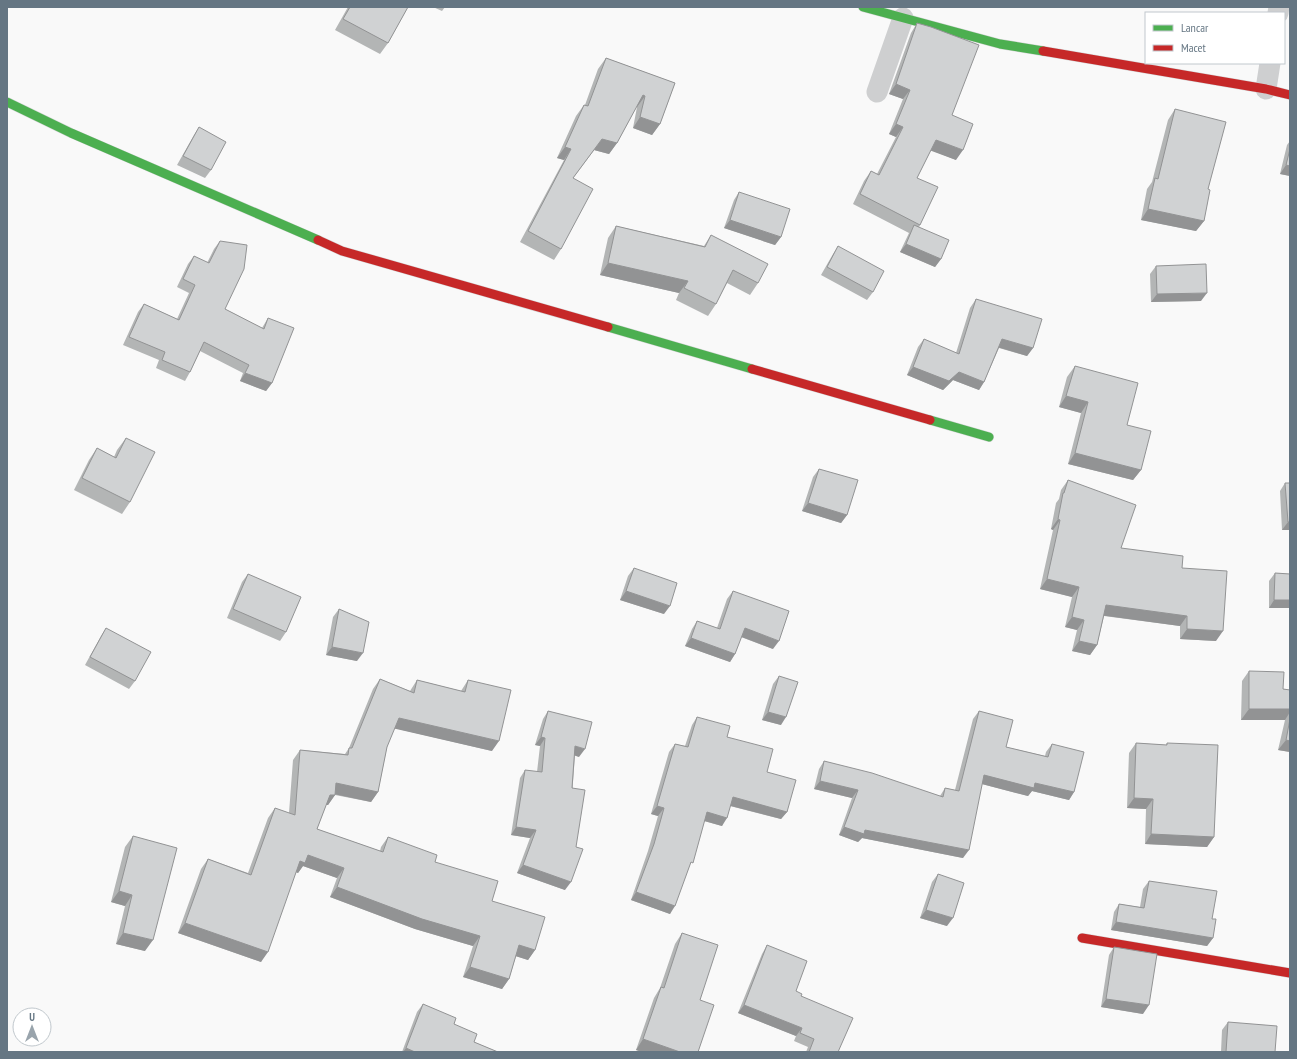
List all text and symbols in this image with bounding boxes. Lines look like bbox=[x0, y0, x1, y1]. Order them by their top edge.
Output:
legend bbox=[1145, 12, 1285, 64]
text: Lancar bbox=[1181, 20, 1209, 35]
text: Macet bbox=[1181, 40, 1206, 55]
north arrow bbox=[12, 1007, 52, 1047]
text: U bbox=[29, 1010, 35, 1024]

